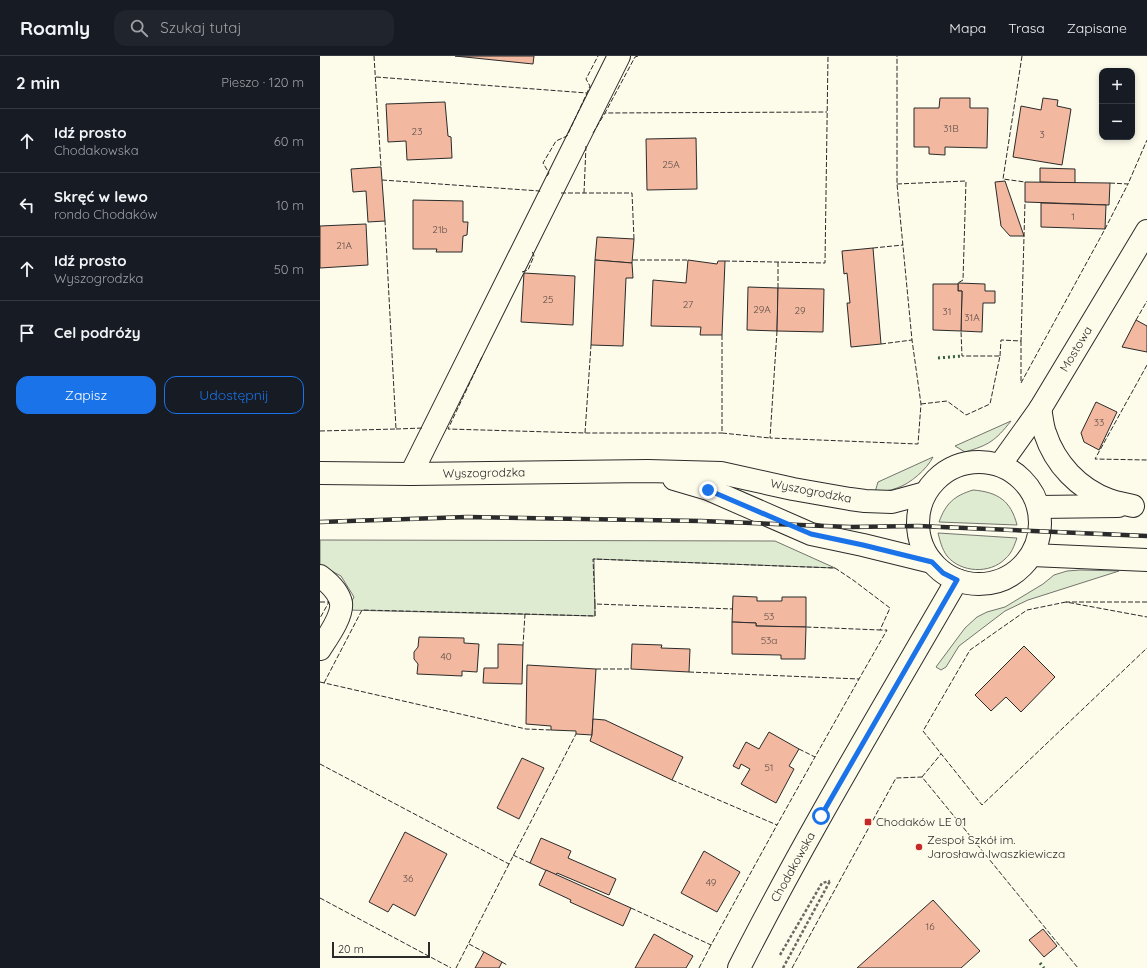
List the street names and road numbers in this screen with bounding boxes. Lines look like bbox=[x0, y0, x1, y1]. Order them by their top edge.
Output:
street label: Mostowa bbox=[1056, 323, 1095, 374]
street label: Wyszogrodzka bbox=[443, 464, 525, 481]
street label: Wyszogrodzka bbox=[769, 475, 853, 506]
street label: Chodakowska bbox=[767, 829, 818, 905]

